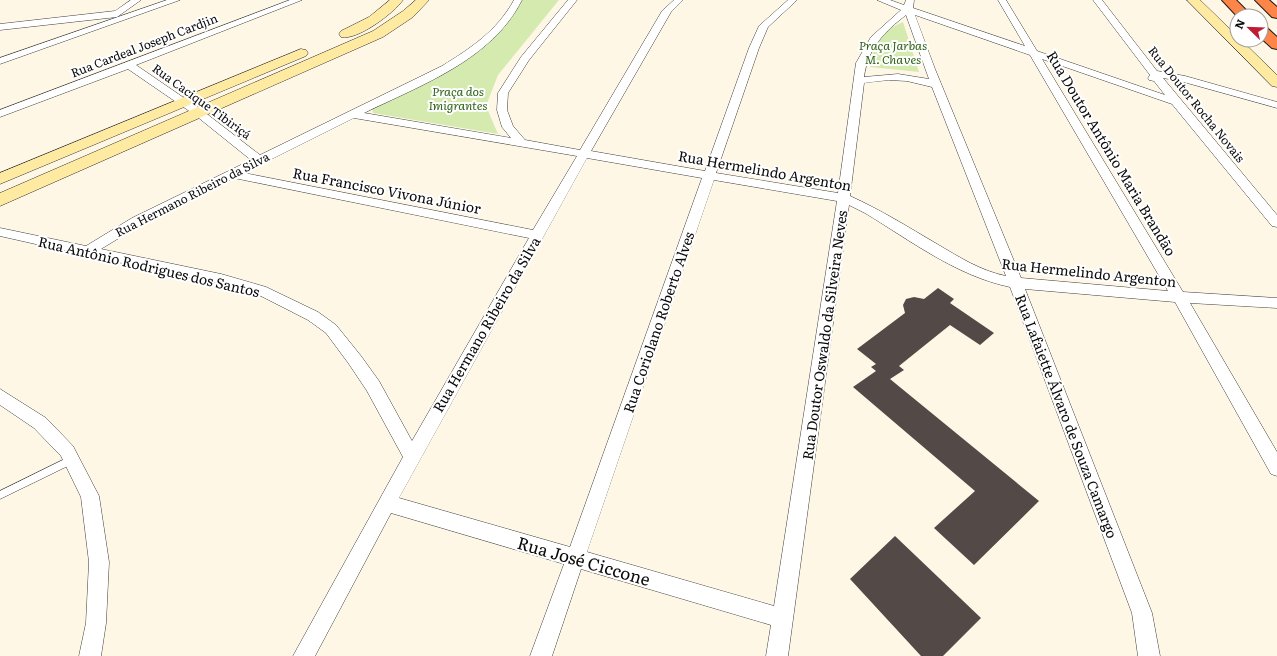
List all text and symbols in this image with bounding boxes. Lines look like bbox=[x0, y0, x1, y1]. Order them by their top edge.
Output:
north arrow bbox=[1229, 8, 1269, 48]
street label: Rua Cardeal Joseph Cardjin bbox=[68, 9, 220, 81]
text: N bbox=[1230, 16, 1248, 31]
park label: Praça Jarbas M. Chaves bbox=[859, 36, 927, 68]
street label: Rua Doutor Rocha Novais bbox=[1144, 42, 1250, 166]
street label: Rua Doutor Antônio Maria Brandão bbox=[1043, 47, 1181, 259]
street label: Rua Cacique Tibiriçá bbox=[149, 59, 256, 143]
park label: Praça dos Imigrantes bbox=[428, 82, 488, 114]
street label: Rua Hermelindo Argenton bbox=[677, 145, 853, 195]
street label: Rua Hermano Ribeiro da Silva bbox=[112, 147, 273, 241]
street label: Rua Francisco Vivona Júnior bbox=[291, 162, 483, 218]
street label: Rua Doutor Oswaldo da Silveira Neves bbox=[797, 209, 851, 461]
street label: Rua Coriolano Roberto Alves bbox=[618, 229, 698, 415]
street label: Rua Antônio Rodrigues dos Santos bbox=[36, 231, 262, 301]
street label: Rua Hermano Ribeiro da Silva bbox=[427, 232, 545, 415]
street label: Rua Hermelindo Argenton bbox=[1001, 253, 1177, 291]
street label: Rua Lafaiette Álvaro de Souza Camargo bbox=[1011, 291, 1123, 541]
street label: Rua José Ciccone bbox=[515, 529, 654, 591]

